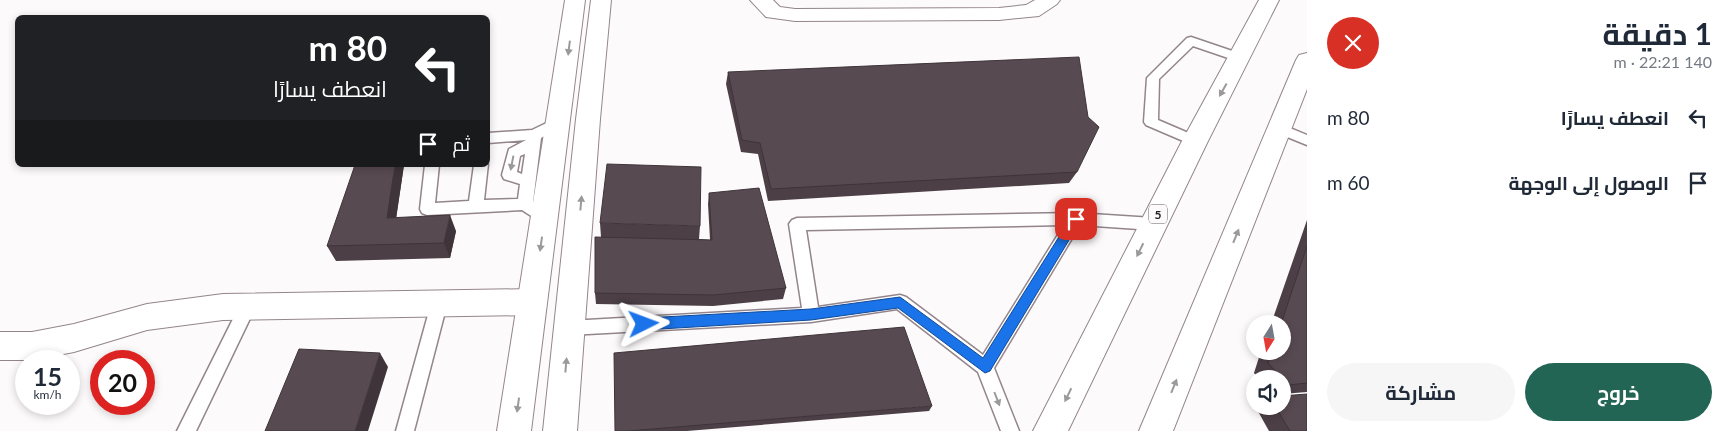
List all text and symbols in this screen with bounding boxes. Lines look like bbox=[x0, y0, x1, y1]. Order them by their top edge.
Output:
text: 1 دقيقة bbox=[1602, 15, 1712, 51]
button: close bbox=[1327, 17, 1379, 69]
text: 80 m bbox=[309, 26, 387, 68]
icon: left bbox=[405, 35, 470, 100]
one-way arrow bbox=[565, 41, 573, 57]
text: 140 m · 22:21 bbox=[1613, 52, 1712, 71]
text: انعطف يسارًا bbox=[273, 75, 387, 102]
one-way arrow bbox=[1219, 83, 1227, 97]
icon: left bbox=[1684, 104, 1712, 132]
text: 80 m bbox=[1327, 106, 1370, 129]
text: انعطف يسارًا bbox=[1561, 106, 1669, 129]
icon: arrive bbox=[414, 130, 442, 158]
text: ثم bbox=[452, 132, 470, 155]
one-way arrow bbox=[507, 155, 515, 171]
icon: arrive bbox=[1684, 169, 1712, 197]
text: 60 m bbox=[1327, 171, 1370, 194]
text: الوصول إلى الوجهة bbox=[1508, 171, 1669, 194]
one-way arrow bbox=[577, 195, 585, 211]
pin bbox=[1055, 198, 1097, 240]
road number: 5 bbox=[1149, 204, 1167, 223]
icon: arrive bbox=[1062, 205, 1090, 233]
one-way arrow bbox=[1233, 228, 1240, 243]
one-way arrow bbox=[536, 236, 544, 252]
one-way arrow bbox=[1136, 243, 1144, 257]
position arrow bbox=[617, 297, 669, 349]
north arrow bbox=[1246, 315, 1291, 360]
map controls bbox=[1246, 315, 1291, 415]
speed limit sign: 20 bbox=[90, 350, 155, 415]
one-way arrow bbox=[562, 357, 570, 373]
text: 15 bbox=[33, 361, 62, 391]
button: مشاركة bbox=[1327, 363, 1515, 421]
button: خروج bbox=[1525, 363, 1712, 421]
button: sound bbox=[1246, 370, 1291, 415]
one-way arrow bbox=[1171, 379, 1179, 393]
text: km/h bbox=[33, 387, 62, 402]
one-way arrow bbox=[1064, 388, 1072, 402]
one-way arrow bbox=[993, 392, 1001, 407]
one-way arrow bbox=[513, 397, 521, 413]

